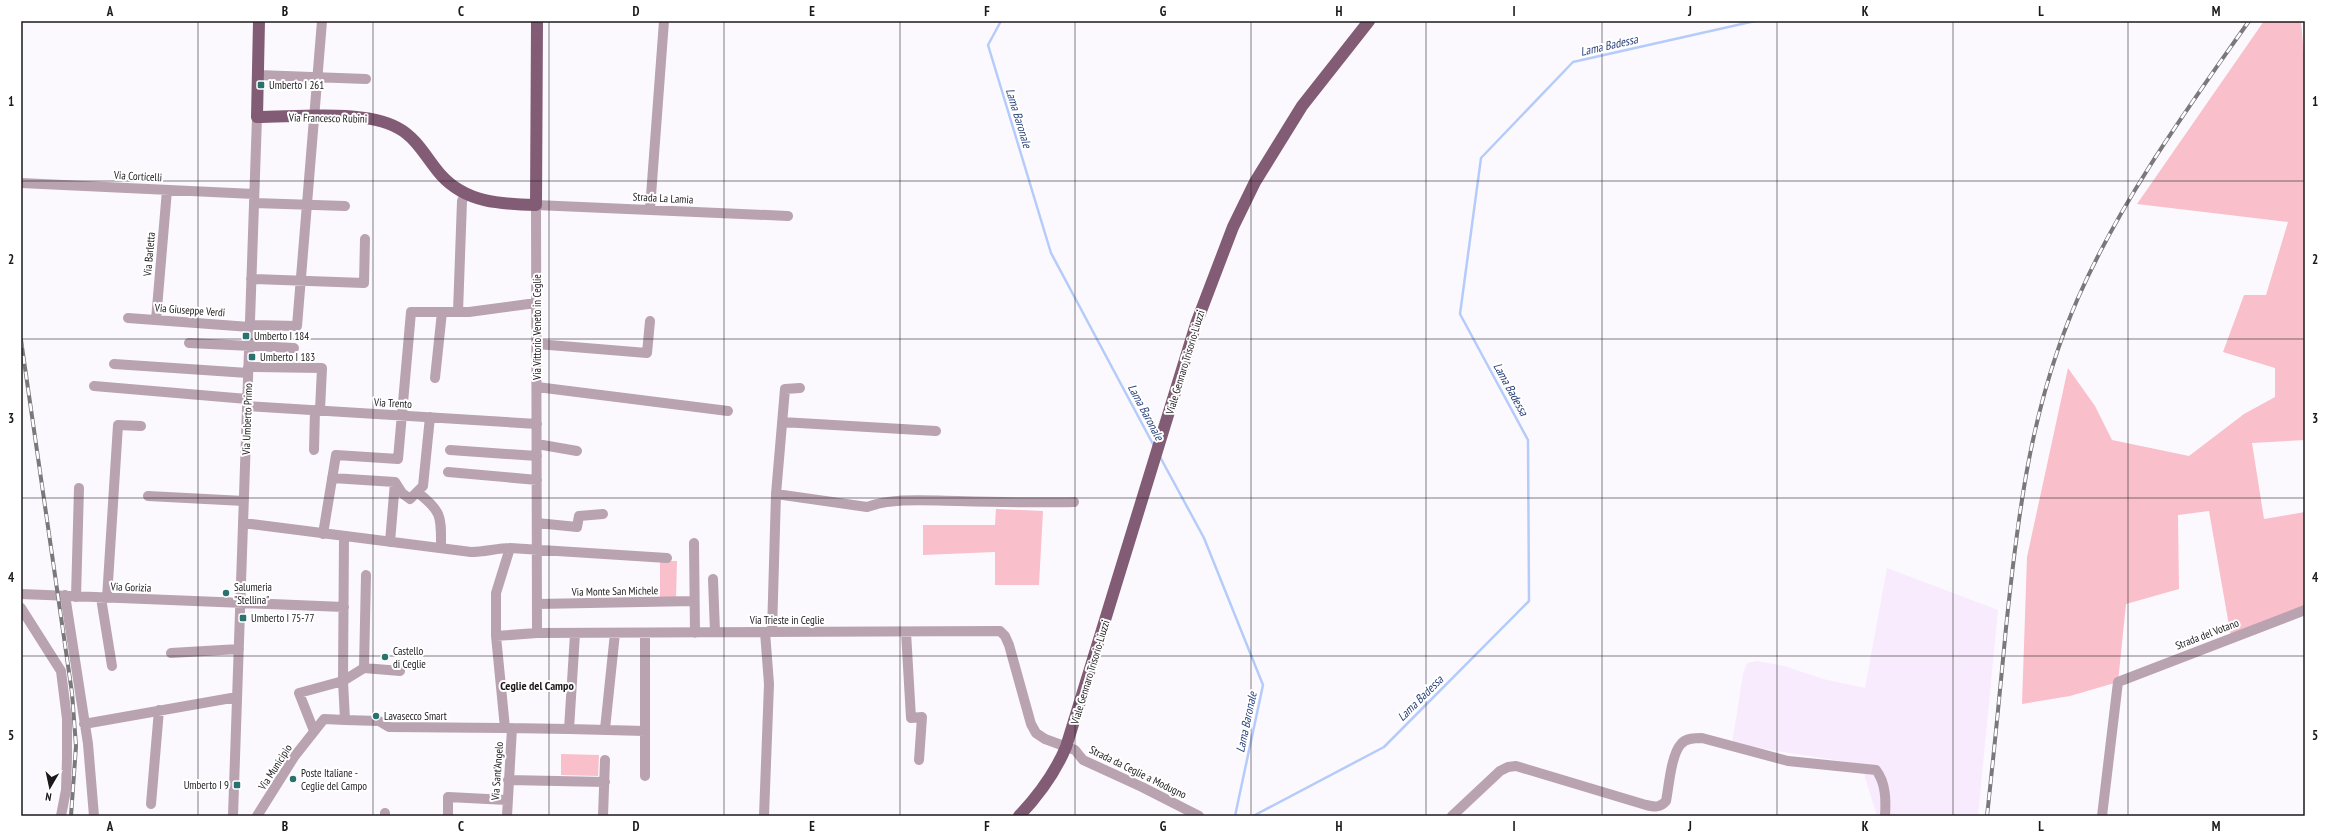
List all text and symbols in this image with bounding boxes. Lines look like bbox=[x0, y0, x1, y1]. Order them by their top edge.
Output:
text: A bbox=[106, 3, 114, 20]
text: B bbox=[282, 3, 288, 20]
text: C bbox=[458, 3, 464, 20]
text: D bbox=[633, 3, 640, 20]
text: E bbox=[809, 3, 815, 20]
text: F bbox=[984, 3, 990, 20]
text: G bbox=[1160, 3, 1167, 20]
text: H bbox=[1336, 3, 1343, 20]
text: I bbox=[1512, 3, 1516, 20]
text: J bbox=[1687, 3, 1692, 20]
text: K bbox=[1862, 3, 1869, 20]
text: L bbox=[2038, 3, 2044, 20]
text: M bbox=[2212, 3, 2221, 20]
water label: Lama Badessa bbox=[1579, 31, 1640, 59]
place label: Umberto I 261 bbox=[269, 78, 324, 92]
marker: Umberto I 261 bbox=[256, 80, 266, 90]
water label: Lama Baronale bbox=[1003, 86, 1035, 151]
text: 1 bbox=[8, 93, 14, 110]
text: 1 bbox=[2312, 93, 2318, 110]
street label: Via Francesco Rubini bbox=[288, 110, 367, 126]
street label: Via Corticelli bbox=[113, 168, 162, 184]
street label: Strada La Lamia bbox=[632, 189, 694, 207]
street label: Via Barletta bbox=[140, 231, 158, 278]
text: 2 bbox=[8, 251, 14, 268]
text: 2 bbox=[2312, 251, 2318, 268]
street label: Via Vittorio Veneto in Ceglie bbox=[530, 274, 544, 381]
street label: Via Giuseppe Verdi bbox=[153, 300, 226, 319]
street label: Viale Gennaro Trisorio-Liuzzi bbox=[1162, 308, 1208, 417]
place label: Umberto I 184 bbox=[254, 329, 309, 343]
marker: Umberto I 184 bbox=[241, 331, 251, 341]
place label: Umberto I 183 bbox=[260, 350, 315, 364]
marker: Umberto I 183 bbox=[247, 352, 257, 362]
water label: Lama Badessa bbox=[1490, 360, 1532, 419]
water label: Lama Baronale bbox=[1125, 381, 1168, 444]
street label: Via Umberto Primo bbox=[239, 383, 255, 456]
street label: Via Trento bbox=[373, 395, 413, 411]
text: 3 bbox=[8, 410, 14, 427]
text: 3 bbox=[2312, 410, 2318, 427]
text: 4 bbox=[8, 569, 15, 586]
text: 4 bbox=[2312, 569, 2319, 586]
street label: Via Gorizia bbox=[110, 579, 151, 595]
place label: Salumeria "Stellina" bbox=[234, 580, 272, 607]
street label: Via Monte San Michele bbox=[571, 583, 659, 599]
marker: Salumeria "Stellina" bbox=[221, 588, 231, 598]
place label: Umberto I 75-77 bbox=[251, 611, 314, 625]
marker: Umberto I 75-77 bbox=[238, 613, 248, 623]
street label: Via Trieste in Ceglie bbox=[749, 613, 825, 627]
street label: Strada del Votano bbox=[2173, 615, 2241, 653]
street label: Viale Gennaro Trisorio-Liuzzi bbox=[1067, 618, 1113, 727]
place label: Castello di Ceglie bbox=[393, 644, 426, 671]
marker: Castello di Ceglie bbox=[380, 652, 390, 662]
water label: Lama Badessa bbox=[1394, 671, 1447, 724]
district label: Ceglie del Campo bbox=[500, 678, 574, 693]
water label: Lama Baronale bbox=[1232, 689, 1260, 754]
place label: Lavasecco Smart bbox=[384, 709, 447, 723]
marker: Lavasecco Smart bbox=[371, 711, 381, 721]
text: 5 bbox=[8, 727, 14, 744]
text: 5 bbox=[2312, 727, 2318, 744]
street label: Via Municipio bbox=[255, 741, 295, 793]
street label: Via Sant'Angelo bbox=[488, 741, 506, 802]
street label: Strada da Ceglie a Modugno bbox=[1087, 742, 1189, 802]
place label: Poste Italiane - Ceglie del Campo bbox=[301, 766, 367, 793]
north arrow bbox=[30, 767, 70, 807]
marker: Poste Italiane - Ceglie del Campo bbox=[288, 774, 298, 784]
place label: Umberto I 9 bbox=[184, 778, 229, 792]
marker: Umberto I 9 bbox=[232, 780, 242, 790]
text: N bbox=[44, 789, 52, 804]
text: A bbox=[106, 818, 114, 835]
text: B bbox=[282, 818, 288, 835]
text: C bbox=[458, 818, 464, 835]
text: D bbox=[633, 818, 640, 835]
text: E bbox=[809, 818, 815, 835]
text: F bbox=[984, 818, 990, 835]
text: G bbox=[1160, 818, 1167, 835]
text: H bbox=[1336, 818, 1343, 835]
text: I bbox=[1512, 818, 1516, 835]
text: J bbox=[1687, 818, 1692, 835]
text: K bbox=[1862, 818, 1869, 835]
text: L bbox=[2038, 818, 2044, 835]
text: M bbox=[2212, 818, 2221, 835]

